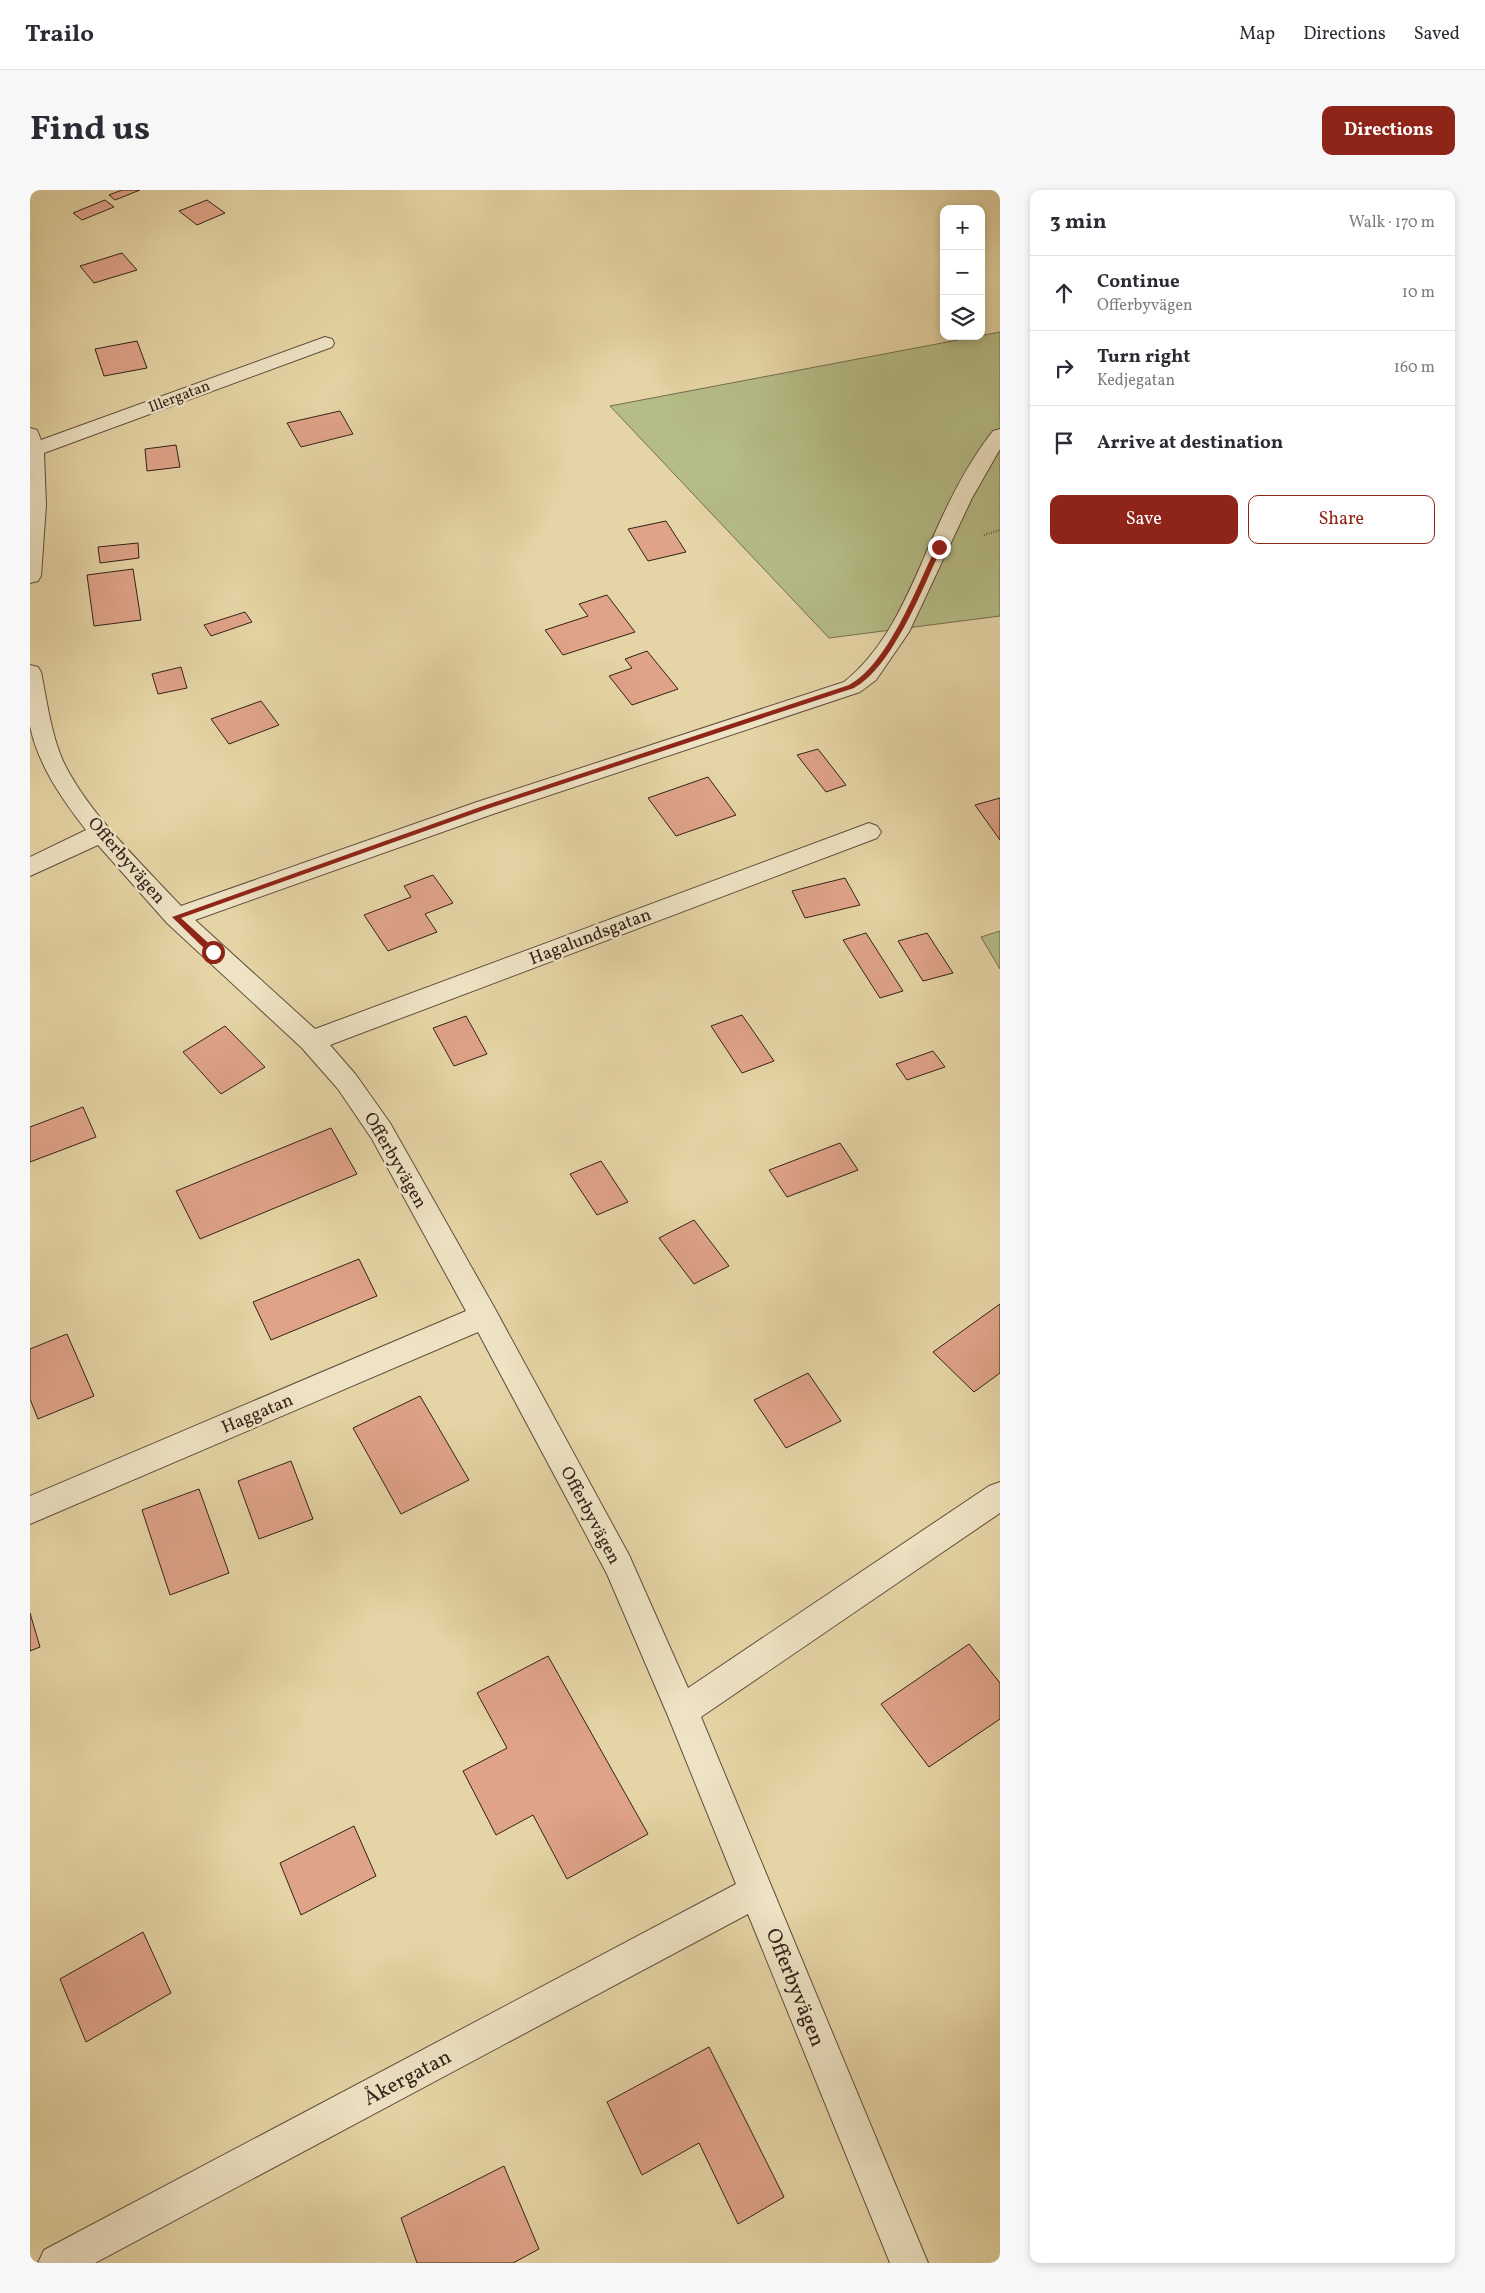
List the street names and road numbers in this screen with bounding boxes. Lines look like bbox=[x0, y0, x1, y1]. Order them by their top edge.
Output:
street label: Illergatan bbox=[146, 376, 213, 419]
street label: Offerbyvägen bbox=[81, 812, 171, 910]
street label: Hagalundsgatan bbox=[526, 903, 655, 972]
street label: Offerbyvägen bbox=[357, 1108, 433, 1214]
street label: Haggatan bbox=[218, 1388, 298, 1441]
street label: Offerbyvägen bbox=[553, 1462, 626, 1569]
street label: Offerbyvägen bbox=[758, 1924, 832, 2051]
street label: Åkergatan bbox=[359, 2043, 457, 2114]

